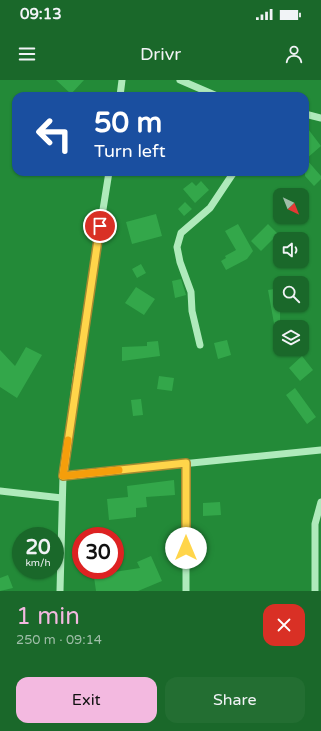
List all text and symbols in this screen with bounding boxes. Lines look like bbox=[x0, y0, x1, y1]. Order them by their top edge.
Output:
text: 09:13 bbox=[20, 5, 62, 23]
icon: menu bbox=[16, 43, 38, 65]
text: Drivr bbox=[140, 43, 181, 65]
icon: person bbox=[283, 43, 305, 65]
text: 50 m bbox=[94, 106, 162, 140]
icon: left bbox=[28, 108, 80, 160]
text: Turn left bbox=[94, 140, 166, 162]
north arrow bbox=[273, 188, 309, 224]
map controls bbox=[273, 188, 309, 356]
pin bbox=[83, 209, 117, 243]
icon: arrive bbox=[89, 215, 111, 237]
button: sound bbox=[273, 232, 309, 268]
button: search bbox=[273, 276, 309, 312]
button: layers bbox=[273, 320, 309, 356]
speed limit sign: 30 bbox=[72, 527, 124, 579]
position arrow bbox=[165, 527, 207, 569]
text: 20 bbox=[25, 536, 51, 560]
text: km/h bbox=[25, 557, 51, 569]
text: 1 min bbox=[16, 602, 80, 631]
button: close bbox=[263, 604, 305, 646]
text: 250 m · 09:14 bbox=[16, 632, 102, 648]
button: Exit bbox=[16, 677, 157, 723]
button: Share bbox=[165, 677, 305, 723]

